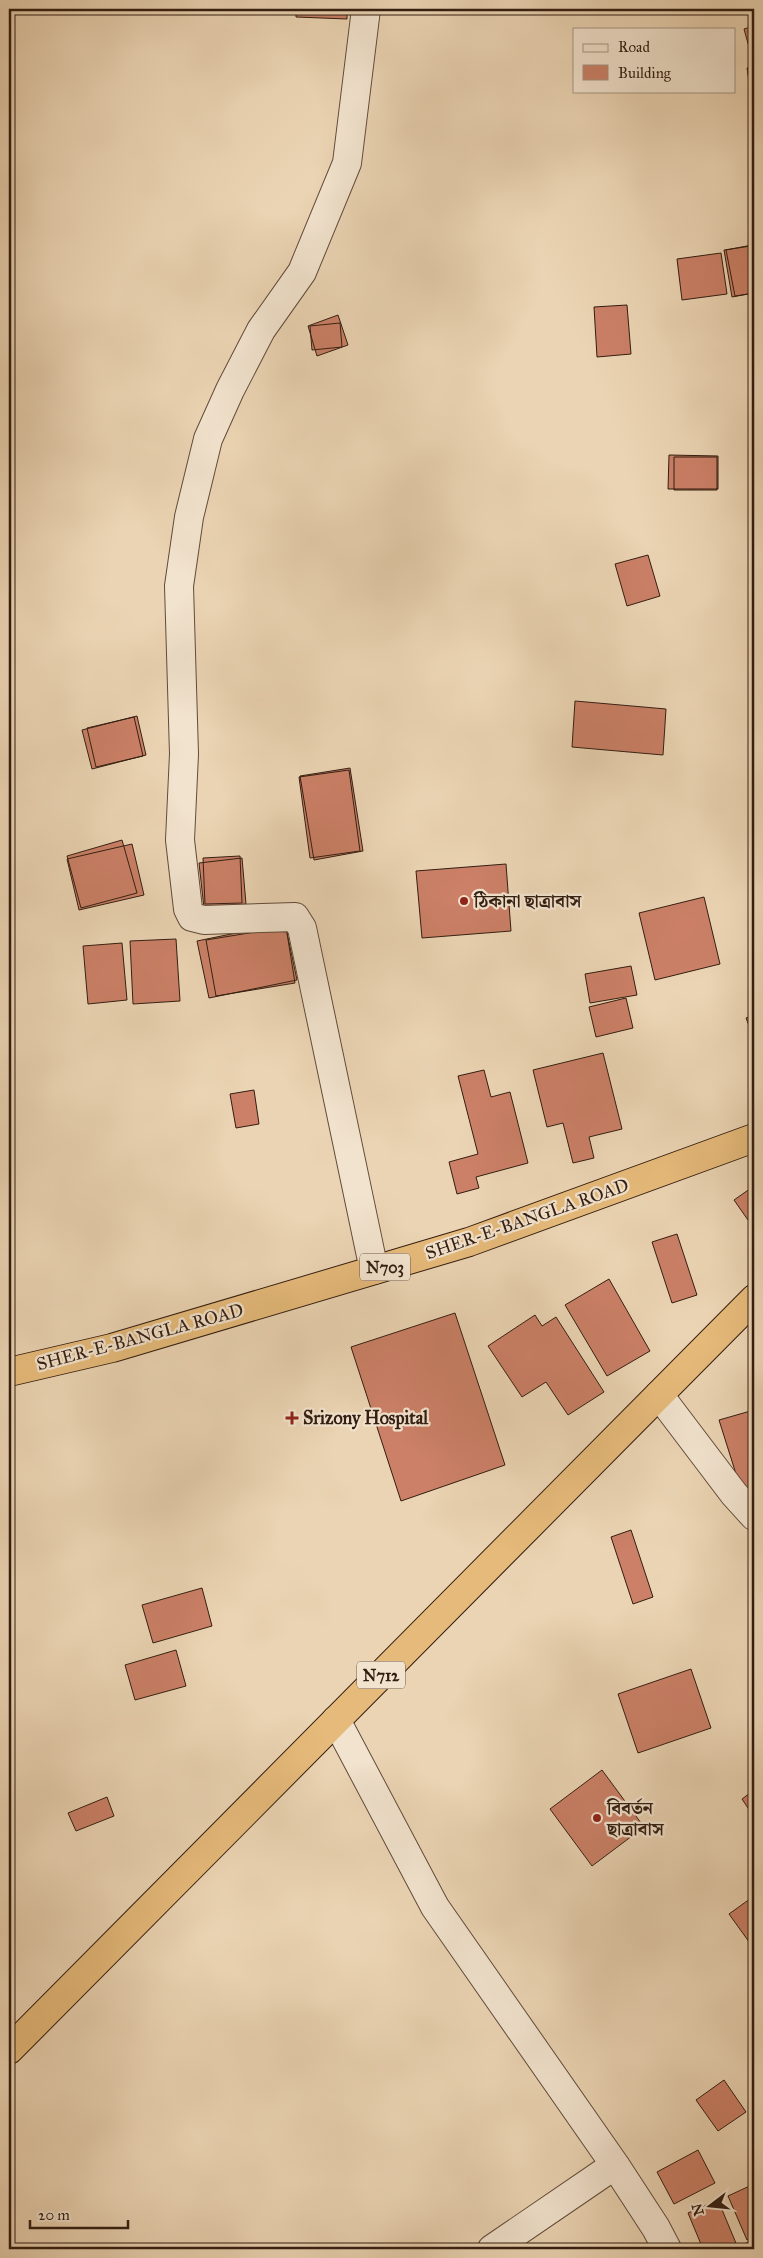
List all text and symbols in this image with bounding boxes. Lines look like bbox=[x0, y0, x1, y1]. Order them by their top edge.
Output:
legend bbox=[573, 28, 736, 92]
text: Road bbox=[618, 38, 650, 56]
text: Building bbox=[618, 64, 672, 82]
place label: ঠিকানা ছাত্রাবাস bbox=[473, 890, 583, 912]
marker: ঠিকানা ছাত্রাবাস bbox=[458, 895, 470, 907]
street label: SHER-E-BANGLA ROAD bbox=[423, 1174, 631, 1264]
road number: N703 bbox=[360, 1254, 410, 1280]
street label: SHER-E-BANGLA ROAD bbox=[34, 1299, 246, 1375]
place label: Srizony Hospital bbox=[303, 1407, 429, 1430]
marker: Srizony Hospital bbox=[285, 1411, 299, 1425]
road number: N712 bbox=[357, 1662, 405, 1688]
place label: বিবর্তন ছাত্রাবাস bbox=[606, 1797, 665, 1840]
marker: বিবর্তন ছাত্রাবাস bbox=[591, 1812, 603, 1824]
north arrow bbox=[686, 2180, 736, 2230]
scale bar bbox=[30, 2198, 128, 2230]
text: N bbox=[688, 2201, 708, 2217]
text: 20 m bbox=[38, 2206, 70, 2224]

